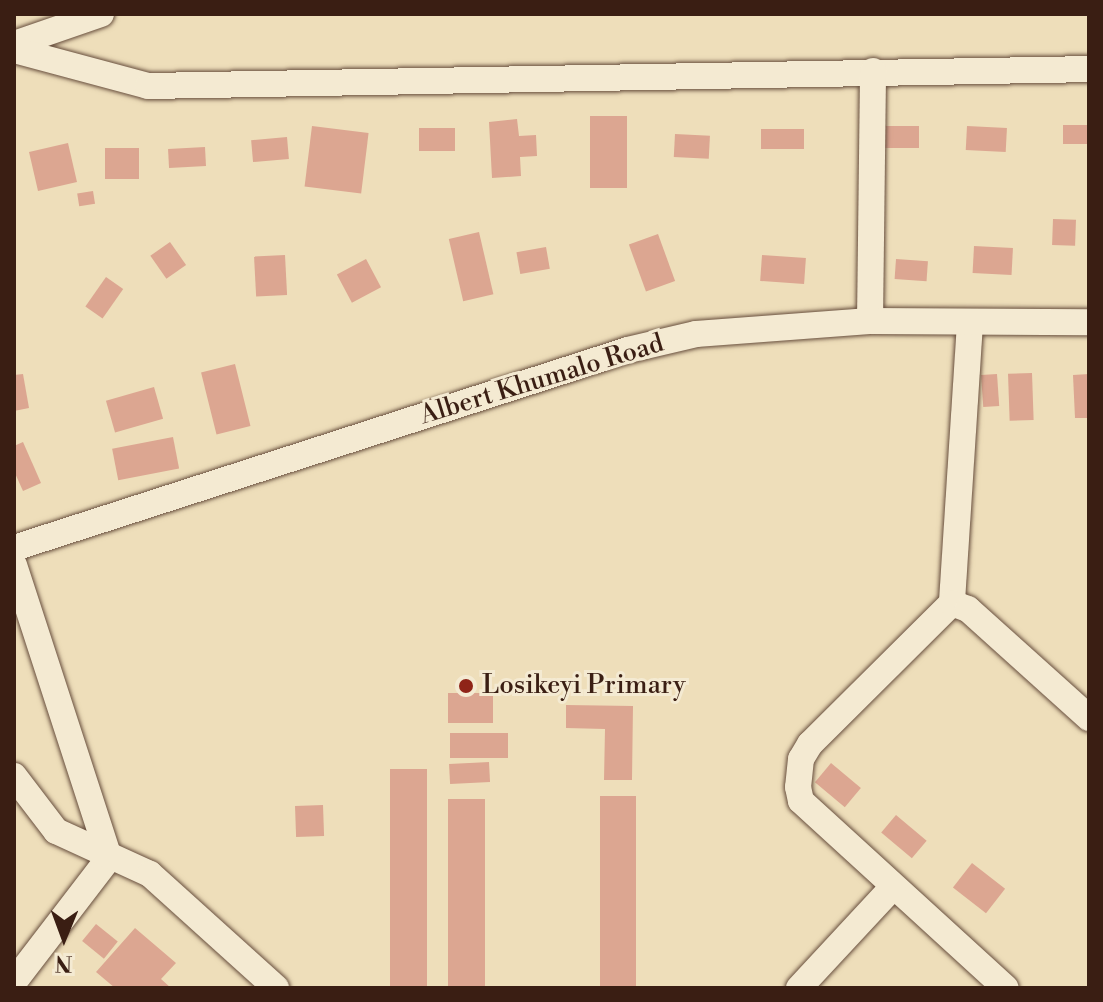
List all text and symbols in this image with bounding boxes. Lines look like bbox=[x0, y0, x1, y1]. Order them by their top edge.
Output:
street label: Albert Khumalo Road bbox=[416, 328, 668, 432]
place label: Losikeyi Primary bbox=[482, 670, 686, 702]
marker: Losikeyi Primary bbox=[457, 677, 475, 695]
north arrow bbox=[24, 898, 104, 978]
text: N bbox=[55, 949, 73, 976]

